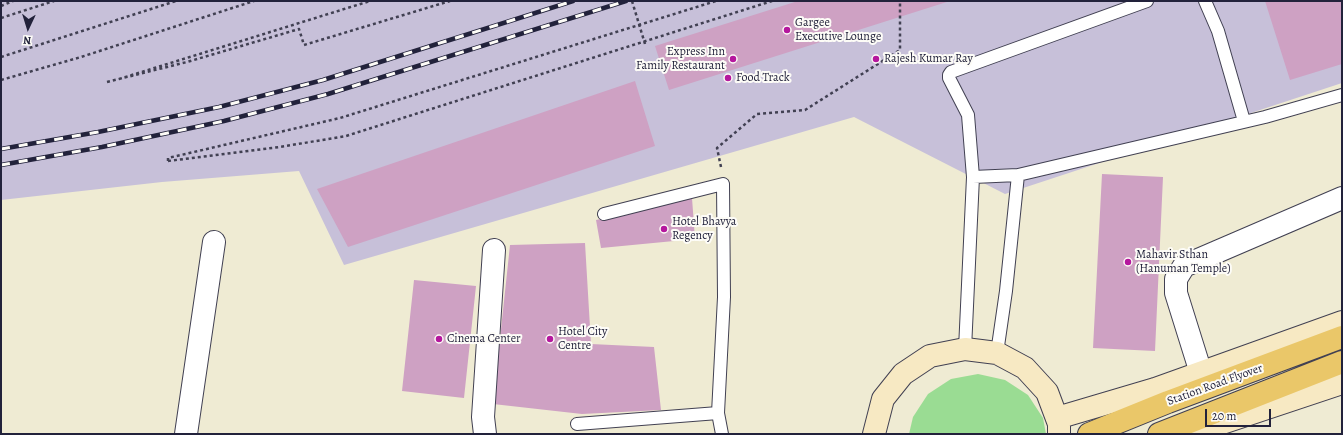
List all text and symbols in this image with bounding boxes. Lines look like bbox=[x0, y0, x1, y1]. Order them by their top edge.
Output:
north arrow bbox=[8, 8, 48, 48]
place label: Gargee Executive Lounge bbox=[795, 16, 881, 44]
marker: Gargee Executive Lounge bbox=[782, 25, 792, 35]
text: N bbox=[23, 33, 32, 48]
place label: Express Inn Family Restaurant bbox=[636, 45, 725, 73]
place label: Rajesh Kumar Ray bbox=[884, 52, 973, 66]
marker: Express Inn Family Restaurant bbox=[728, 54, 738, 64]
marker: Rajesh Kumar Ray bbox=[871, 54, 881, 64]
place label: Food Track bbox=[736, 71, 790, 85]
marker: Food Track bbox=[723, 73, 733, 83]
place label: Hotel Bhavya Regency bbox=[672, 215, 736, 243]
marker: Hotel Bhavya Regency bbox=[659, 224, 669, 234]
place label: Mahavir Sthan (Hanuman Temple) bbox=[1136, 248, 1230, 276]
marker: Mahavir Sthan (Hanuman Temple) bbox=[1123, 257, 1133, 267]
place label: Hotel City Centre bbox=[558, 325, 607, 353]
place label: Cinema Center bbox=[447, 332, 521, 346]
marker: Cinema Center bbox=[434, 334, 444, 344]
marker: Hotel City Centre bbox=[545, 334, 555, 344]
street label: Station Road Flyover bbox=[1165, 361, 1265, 409]
scale bar bbox=[1207, 401, 1273, 427]
text: 20 m bbox=[1212, 408, 1236, 424]

